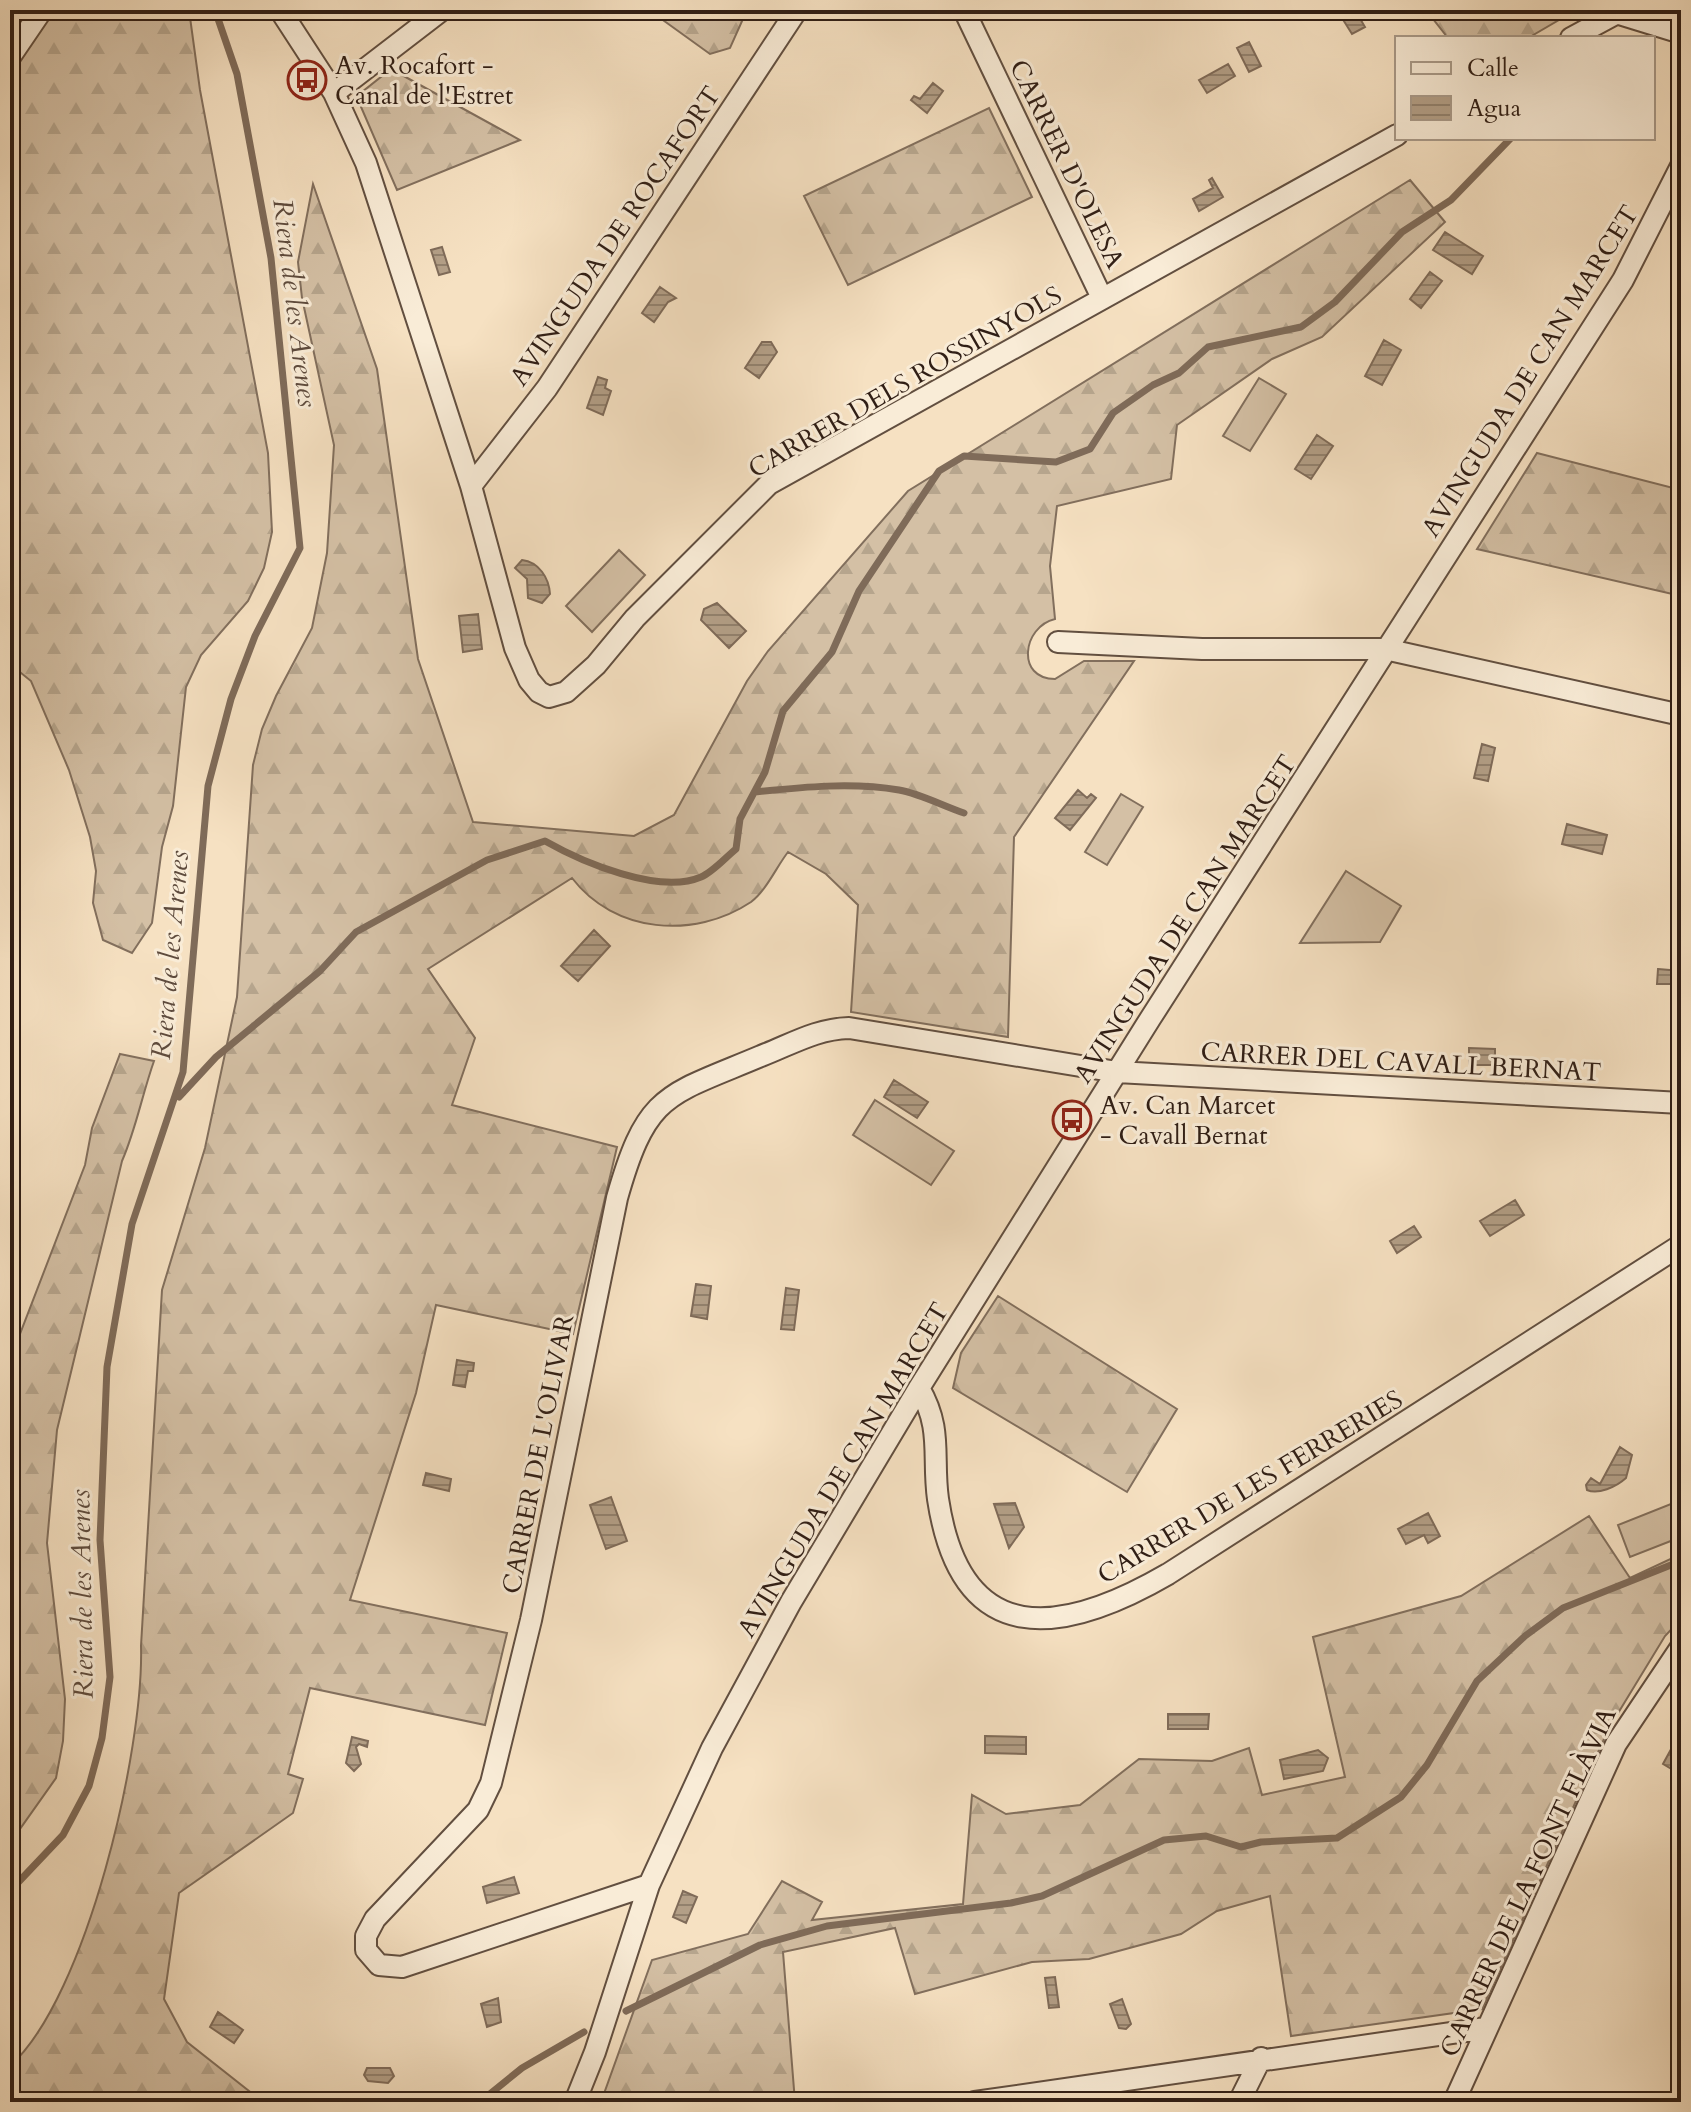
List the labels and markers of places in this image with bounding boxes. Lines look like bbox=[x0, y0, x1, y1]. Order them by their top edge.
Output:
place label: Av. Rocafort - Canal de l'Estret bbox=[335, 48, 513, 113]
bus stop icon: Av. Rocafort - Canal de l'Estret bbox=[286, 59, 328, 101]
place label: Av. Can Marcet - Cavall Bernat bbox=[1100, 1088, 1275, 1153]
bus stop icon: Av. Can Marcet - Cavall Bernat bbox=[1051, 1099, 1093, 1141]

